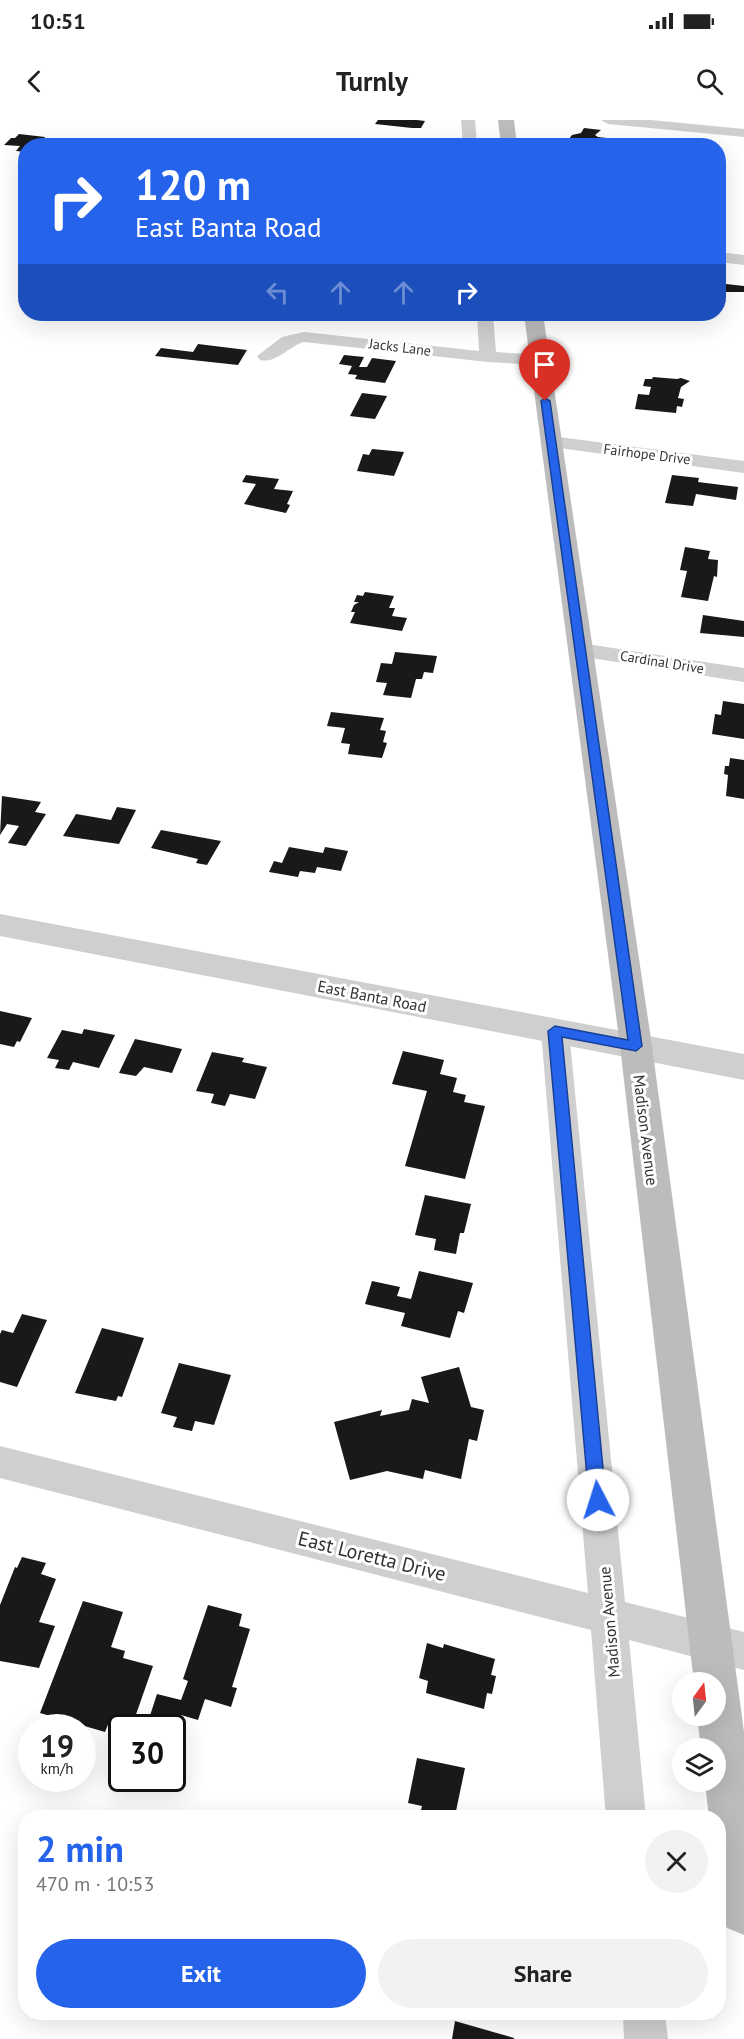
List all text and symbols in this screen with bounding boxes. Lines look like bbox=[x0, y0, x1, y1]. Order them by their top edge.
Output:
text: 10:51 bbox=[30, 7, 86, 35]
text: Turnly bbox=[336, 64, 408, 98]
icon: back bbox=[18, 65, 51, 98]
icon: search bbox=[693, 65, 726, 98]
text: 120 m bbox=[135, 157, 251, 212]
icon: right bbox=[36, 162, 114, 240]
text: East Banta Road bbox=[135, 210, 321, 244]
icon: left bbox=[261, 276, 294, 309]
icon: ahead bbox=[324, 276, 357, 309]
icon: ahead bbox=[387, 276, 420, 309]
icon: right bbox=[450, 276, 483, 309]
street label: Jacks Lane bbox=[367, 334, 432, 360]
pin bbox=[519, 339, 570, 401]
icon: arrive bbox=[528, 348, 561, 381]
street label: Fairhope Drive bbox=[602, 440, 692, 468]
street label: Cardinal Drive bbox=[619, 646, 705, 678]
street label: East Banta Road bbox=[316, 976, 428, 1016]
street label: Madison Avenue bbox=[629, 1074, 663, 1186]
position arrow bbox=[566, 1468, 630, 1532]
street label: East Loretta Drive bbox=[295, 1525, 449, 1587]
street label: Madison Avenue bbox=[594, 1566, 624, 1678]
north arrow bbox=[672, 1672, 726, 1726]
map controls bbox=[672, 1672, 726, 1792]
speed limit sign: 30 bbox=[108, 1714, 186, 1792]
text: 19 bbox=[40, 1726, 74, 1765]
button: layers bbox=[672, 1738, 726, 1792]
text: km/h bbox=[41, 1759, 73, 1778]
text: 2 min bbox=[36, 1825, 124, 1872]
button: close bbox=[645, 1830, 708, 1893]
text: 470 m · 10:53 bbox=[36, 1871, 154, 1897]
button: Exit bbox=[36, 1939, 366, 2008]
button: Share bbox=[378, 1939, 708, 2008]

